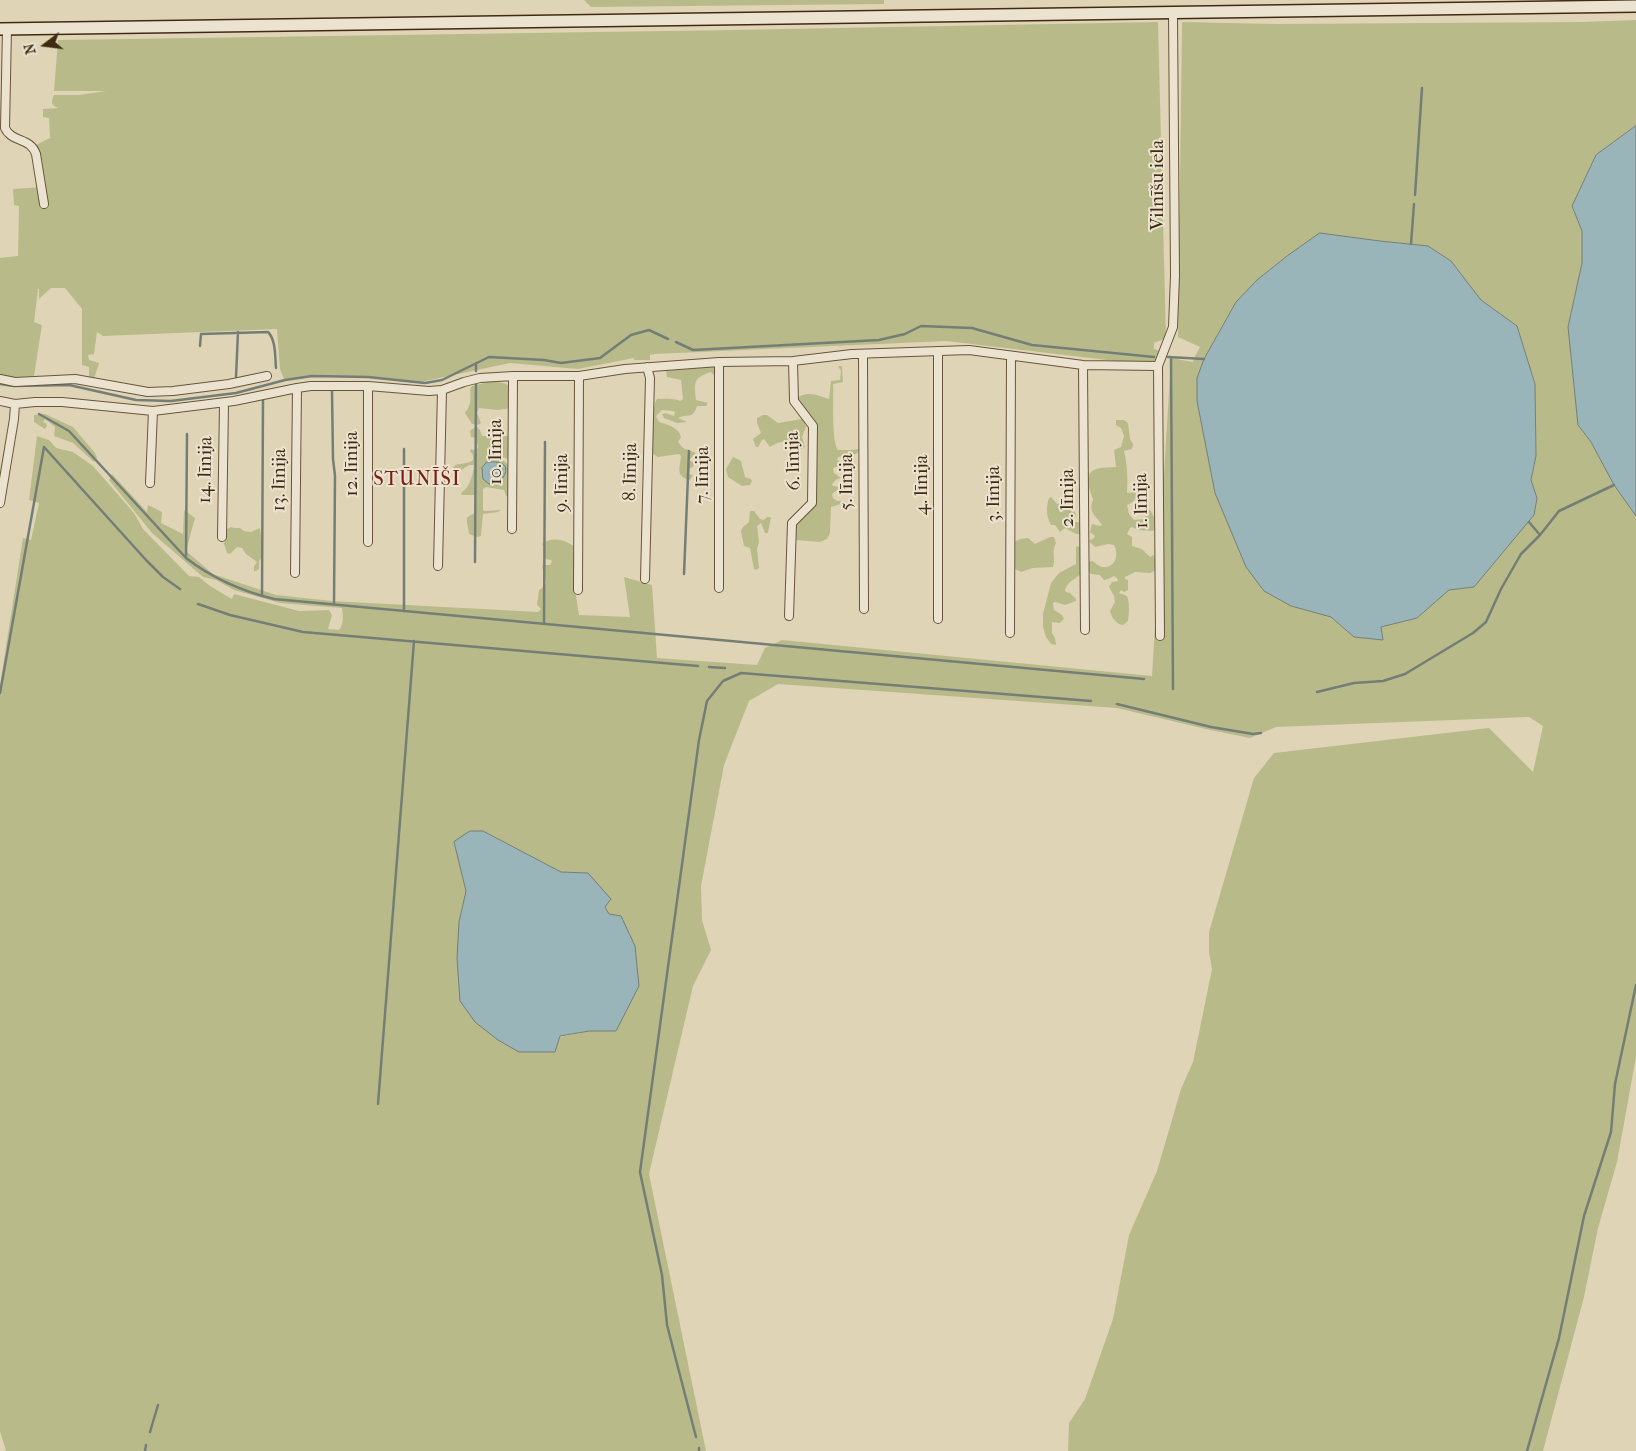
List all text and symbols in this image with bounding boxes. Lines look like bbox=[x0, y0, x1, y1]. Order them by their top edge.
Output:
north arrow bbox=[20, 20, 70, 70]
text: N bbox=[20, 42, 40, 56]
street label: Vilnīšu iela bbox=[1147, 140, 1169, 230]
street label: 10. līnija bbox=[485, 419, 507, 485]
street label: 12. līnija bbox=[341, 431, 363, 497]
street label: 6. līnija bbox=[782, 431, 806, 491]
street label: 14. līnija bbox=[194, 436, 218, 504]
street label: 8. līnija bbox=[619, 443, 643, 501]
street label: 7. līnija bbox=[692, 446, 714, 504]
street label: 13. līnija bbox=[268, 448, 292, 512]
street label: 5. līnija bbox=[836, 453, 858, 511]
street label: 9. līnija bbox=[551, 454, 573, 512]
street label: 4. līnija bbox=[911, 455, 933, 515]
street label: 3. līnija bbox=[983, 466, 1005, 522]
district label: STŪNĪŠI bbox=[372, 468, 462, 492]
street label: 2. līnija bbox=[1057, 469, 1079, 527]
street label: 1. līnija bbox=[1130, 473, 1154, 529]

